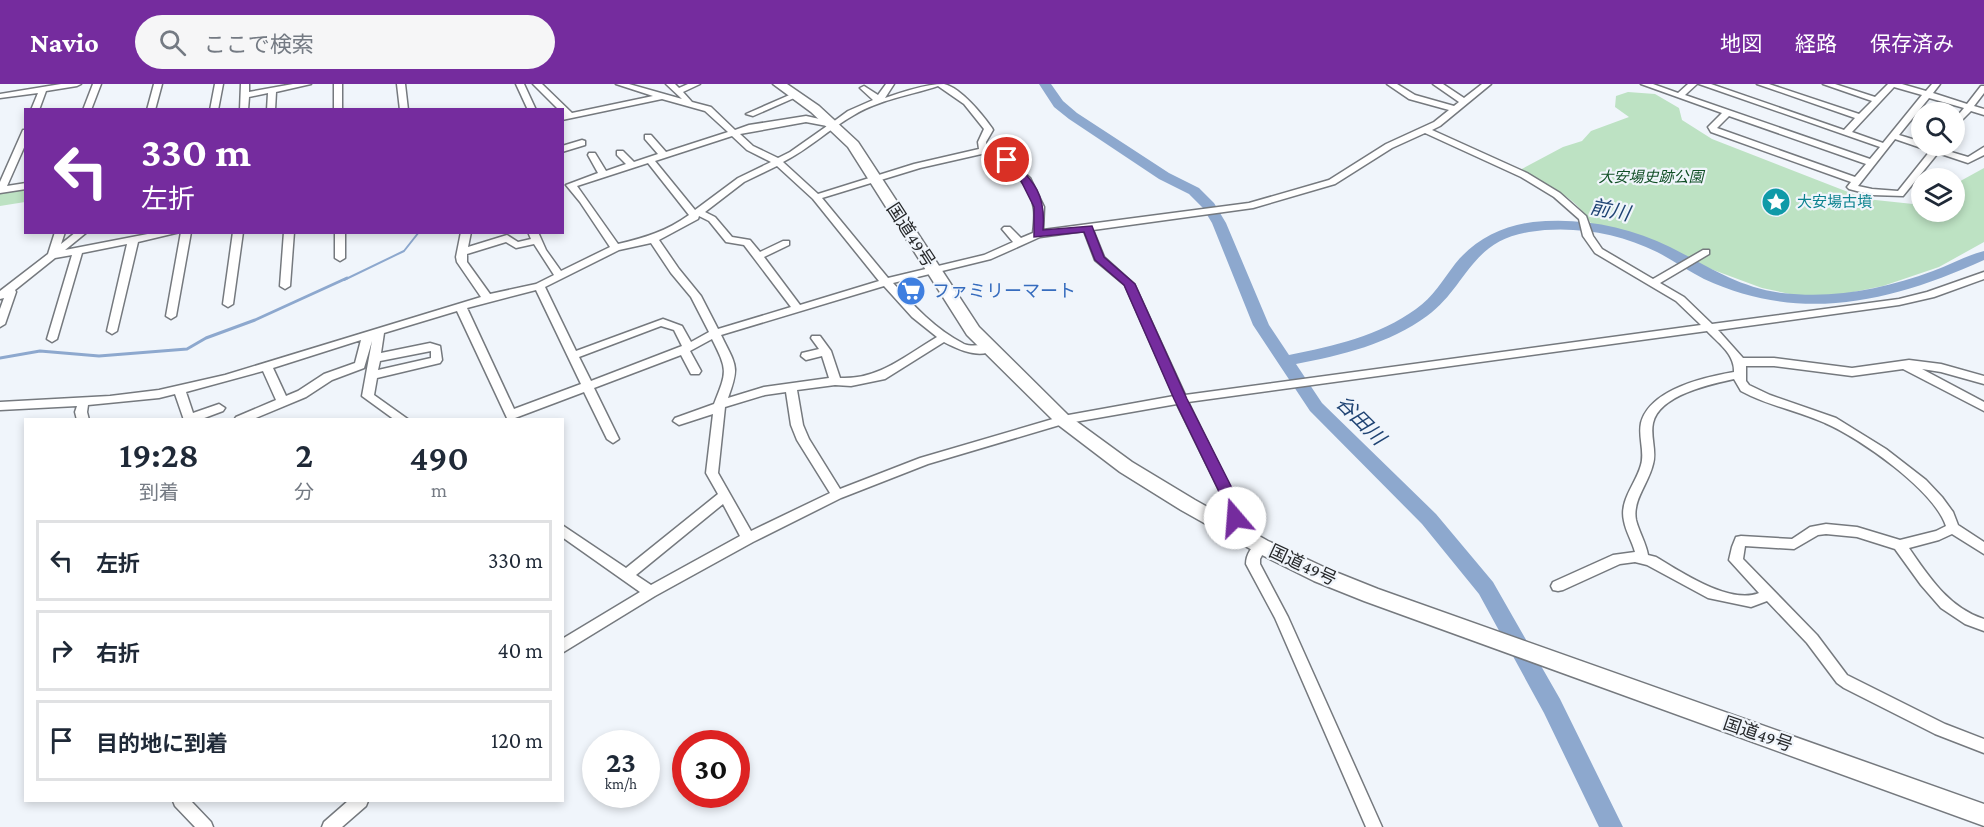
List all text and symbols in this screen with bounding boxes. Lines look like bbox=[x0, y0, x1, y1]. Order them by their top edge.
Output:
search box bbox=[135, 15, 555, 69]
icon: search bbox=[156, 26, 189, 59]
text: Navio bbox=[30, 27, 99, 58]
text: ここで検索 bbox=[204, 32, 314, 57]
text: 地図 bbox=[1720, 32, 1762, 56]
text: 経路 bbox=[1795, 32, 1837, 56]
text: 保存済み bbox=[1870, 32, 1954, 56]
map controls bbox=[1911, 102, 1965, 222]
button: search bbox=[1911, 102, 1965, 156]
text: 330 m bbox=[141, 128, 251, 175]
icon: left bbox=[42, 132, 120, 210]
pin bbox=[981, 134, 1032, 185]
icon: arrive bbox=[990, 143, 1023, 176]
button: layers bbox=[1911, 168, 1965, 222]
park label: 大安場史跡公園 bbox=[1598, 169, 1705, 185]
text: 左折 bbox=[141, 184, 195, 214]
place icon: 大安場古墳 bbox=[1760, 186, 1792, 218]
place label: 大安場古墳 bbox=[1797, 194, 1872, 210]
water label: 前川 bbox=[1588, 195, 1634, 225]
street label: 国道49号 bbox=[883, 199, 939, 271]
supermarket icon: ファミリーマート bbox=[895, 275, 927, 307]
place label: ファミリーマート bbox=[932, 281, 1076, 301]
water label: 谷田川 bbox=[1332, 391, 1391, 450]
text: 19:28 bbox=[119, 435, 199, 475]
text: 2 bbox=[295, 435, 313, 475]
text: 490 bbox=[410, 438, 469, 478]
text: m bbox=[431, 479, 447, 501]
text: 到着 bbox=[139, 481, 179, 503]
text: 分 bbox=[294, 481, 314, 503]
position arrow bbox=[1203, 486, 1267, 550]
street label: 国道49号 bbox=[1266, 541, 1340, 589]
icon: left bbox=[45, 544, 78, 577]
text: 330 m bbox=[488, 548, 543, 573]
text: 左折 bbox=[96, 551, 140, 576]
icon: right bbox=[45, 634, 78, 667]
text: 40 m bbox=[498, 638, 543, 663]
text: 右折 bbox=[96, 641, 140, 666]
street label: 国道49号 bbox=[1721, 713, 1795, 755]
icon: arrive bbox=[45, 724, 78, 757]
text: 120 m bbox=[491, 728, 543, 753]
speed limit sign: 30 bbox=[672, 730, 750, 808]
text: 目的地に到着 bbox=[96, 731, 228, 756]
text: 23 bbox=[606, 745, 636, 778]
text: km/h bbox=[605, 776, 637, 792]

